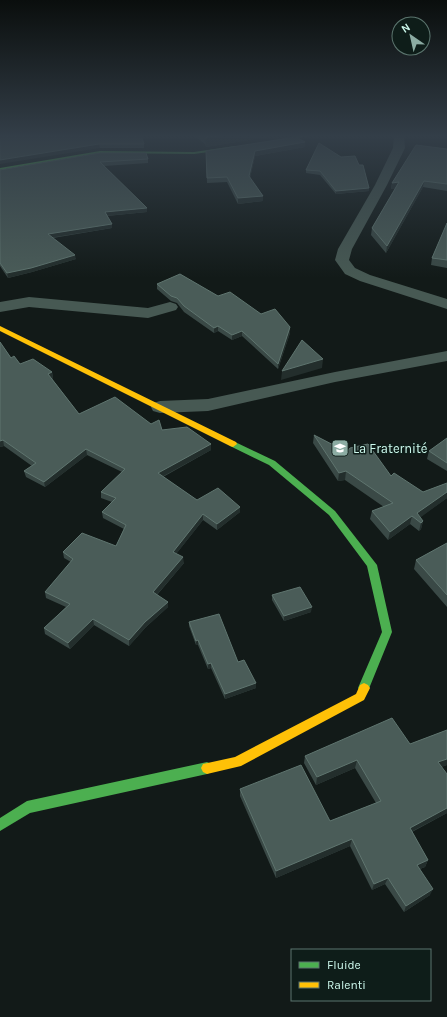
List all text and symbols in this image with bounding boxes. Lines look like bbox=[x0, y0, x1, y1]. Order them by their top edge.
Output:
north arrow bbox=[391, 16, 431, 56]
text: N bbox=[399, 21, 413, 36]
school or university icon: La Fraternité bbox=[330, 438, 350, 458]
place label: La Fraternité bbox=[353, 441, 428, 456]
legend bbox=[291, 949, 431, 1001]
text: Fluide bbox=[327, 958, 361, 972]
text: Ralenti bbox=[327, 978, 366, 992]

